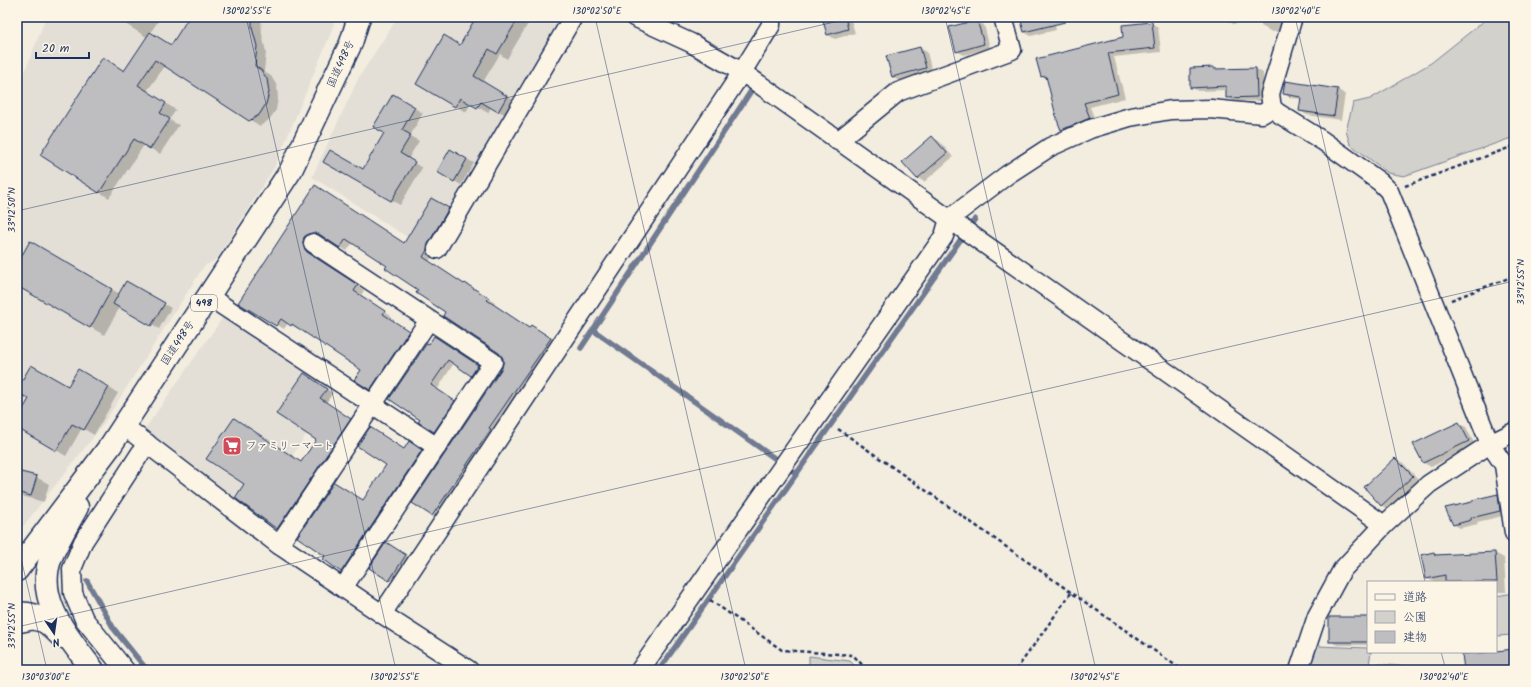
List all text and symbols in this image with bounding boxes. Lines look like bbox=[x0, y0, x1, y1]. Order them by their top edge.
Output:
text: 130°02'55"E bbox=[222, 3, 273, 19]
text: 130°02'50"E bbox=[572, 3, 623, 19]
text: 130°02'45"E bbox=[921, 3, 972, 19]
text: 130°02'40"E bbox=[1271, 3, 1322, 19]
scale bar bbox=[36, 34, 89, 60]
street label: 国道498号 bbox=[322, 37, 360, 91]
text: 20 m bbox=[42, 39, 70, 58]
text: 33°12'50"N bbox=[4, 187, 20, 233]
text: 33°12'55"N bbox=[1513, 259, 1529, 305]
road number: 498 bbox=[191, 295, 217, 311]
street label: 国道498号 bbox=[157, 317, 199, 369]
supermarket icon: ファミリーマート bbox=[221, 435, 243, 457]
place label: ファミリーマート bbox=[246, 437, 334, 455]
legend bbox=[1367, 581, 1497, 653]
text: 道路 bbox=[1403, 588, 1427, 607]
text: 33°12'55"N bbox=[4, 603, 20, 649]
text: 公園 bbox=[1403, 608, 1427, 627]
north arrow bbox=[34, 613, 74, 653]
text: 建物 bbox=[1403, 628, 1427, 647]
text: N bbox=[51, 632, 61, 651]
text: 130°03'00"E bbox=[22, 669, 71, 685]
text: 130°02'55"E bbox=[370, 669, 421, 685]
text: 130°02'50"E bbox=[720, 669, 771, 685]
text: 130°02'45"E bbox=[1070, 669, 1121, 685]
text: 130°02'40"E bbox=[1419, 669, 1470, 685]

